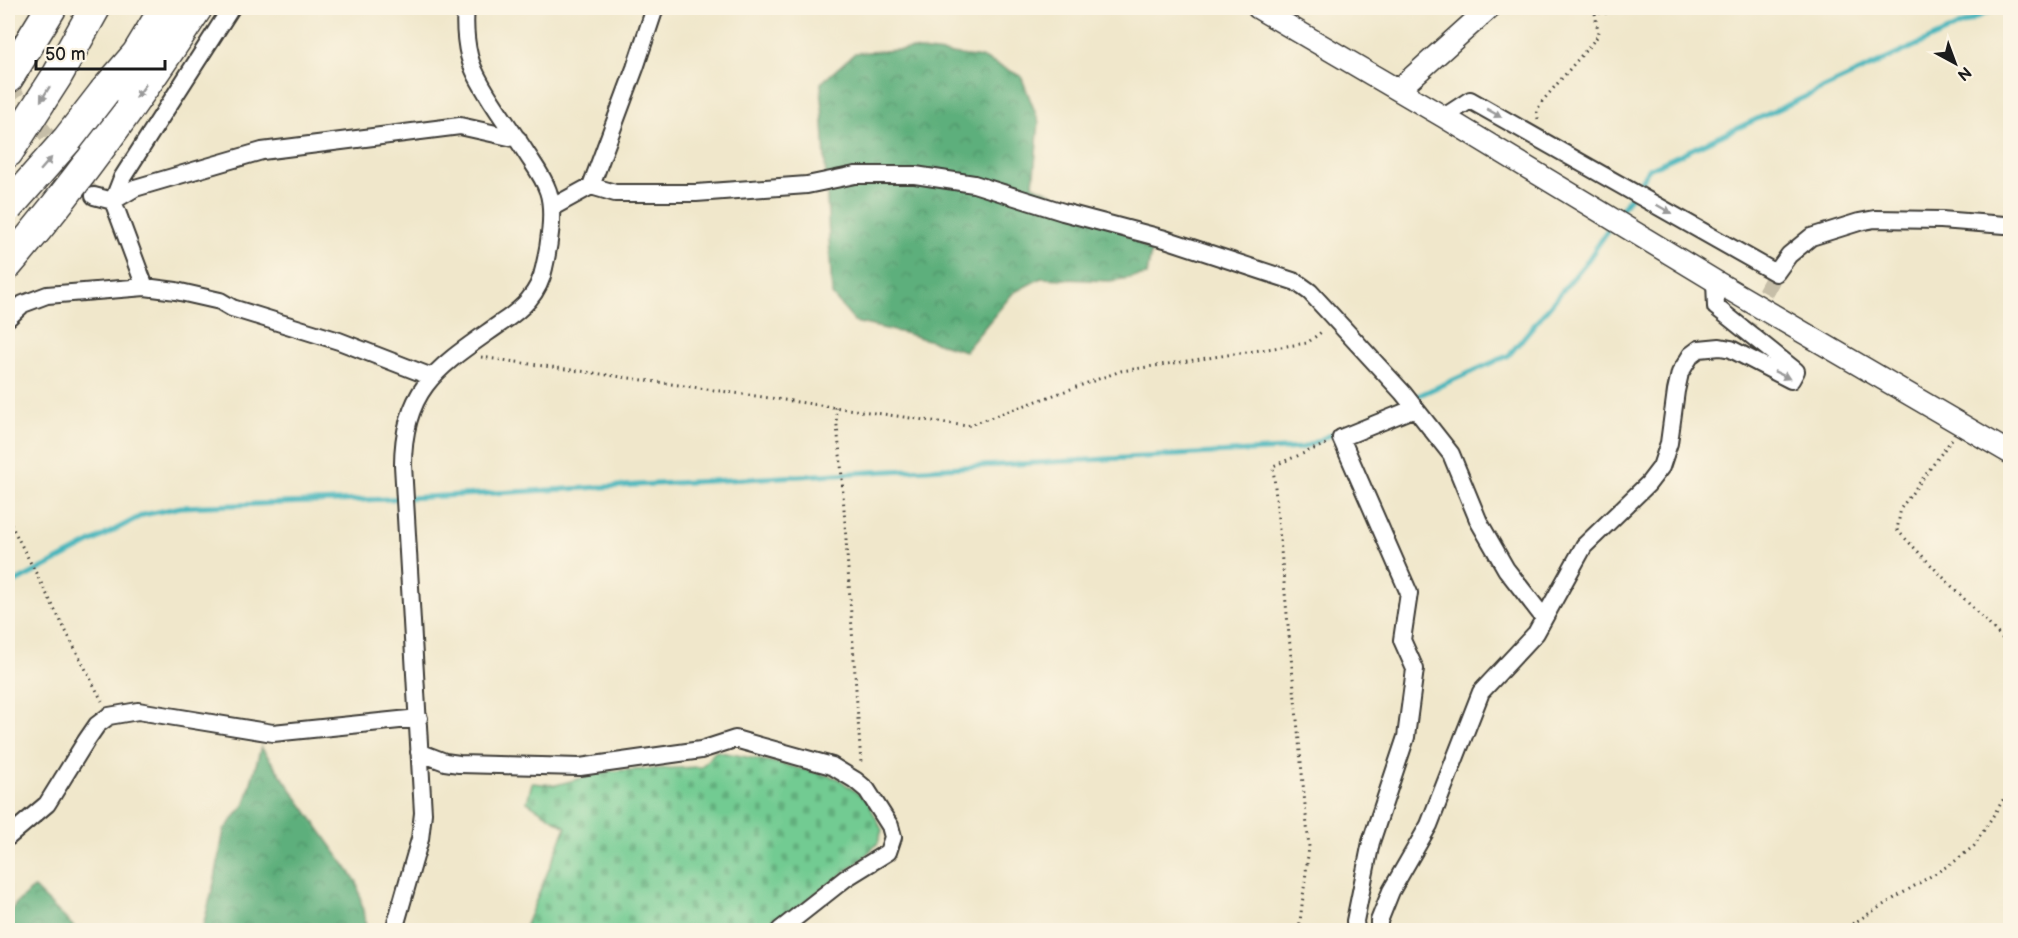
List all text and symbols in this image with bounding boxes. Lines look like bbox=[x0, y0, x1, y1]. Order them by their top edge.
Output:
scale bar bbox=[36, 33, 165, 71]
north arrow bbox=[1925, 33, 1985, 93]
text: 50 m bbox=[45, 44, 86, 65]
text: N bbox=[1953, 62, 1975, 84]
one-way arrow bbox=[135, 83, 147, 99]
one-way arrow bbox=[39, 86, 51, 102]
one-way arrow bbox=[1486, 108, 1503, 118]
one-way arrow bbox=[40, 156, 53, 172]
one-way arrow bbox=[1656, 204, 1673, 214]
one-way arrow bbox=[1773, 370, 1791, 380]

